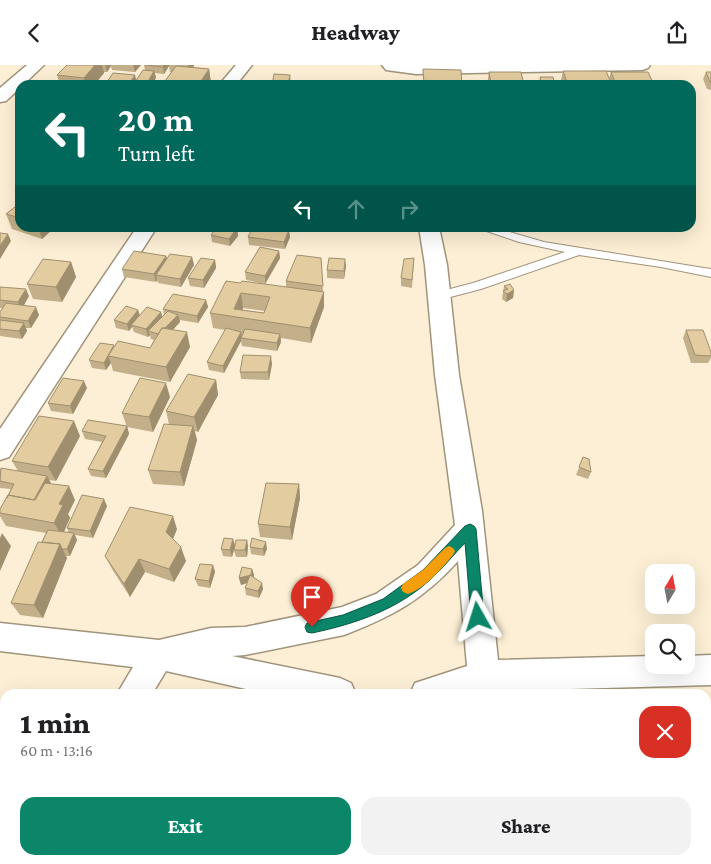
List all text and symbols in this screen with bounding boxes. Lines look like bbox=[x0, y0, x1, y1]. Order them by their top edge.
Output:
icon: back bbox=[20, 19, 48, 47]
icon: share bbox=[663, 19, 691, 47]
text: Headway bbox=[311, 20, 400, 45]
icon: left bbox=[35, 100, 100, 165]
text: 20 m bbox=[118, 100, 193, 139]
text: Turn left bbox=[118, 141, 195, 166]
icon: left bbox=[289, 195, 317, 223]
icon: ahead bbox=[342, 195, 370, 223]
icon: right bbox=[395, 195, 423, 223]
north arrow bbox=[645, 564, 695, 614]
map controls bbox=[645, 564, 695, 674]
pin bbox=[291, 576, 333, 627]
icon: arrive bbox=[298, 583, 326, 611]
position arrow bbox=[451, 590, 503, 642]
button: search bbox=[645, 624, 695, 674]
text: 1 min bbox=[20, 706, 90, 739]
button: close bbox=[639, 706, 691, 758]
text: 60 m · 13:16 bbox=[20, 742, 93, 759]
button: Exit bbox=[20, 797, 351, 855]
button: Share bbox=[361, 797, 691, 855]

